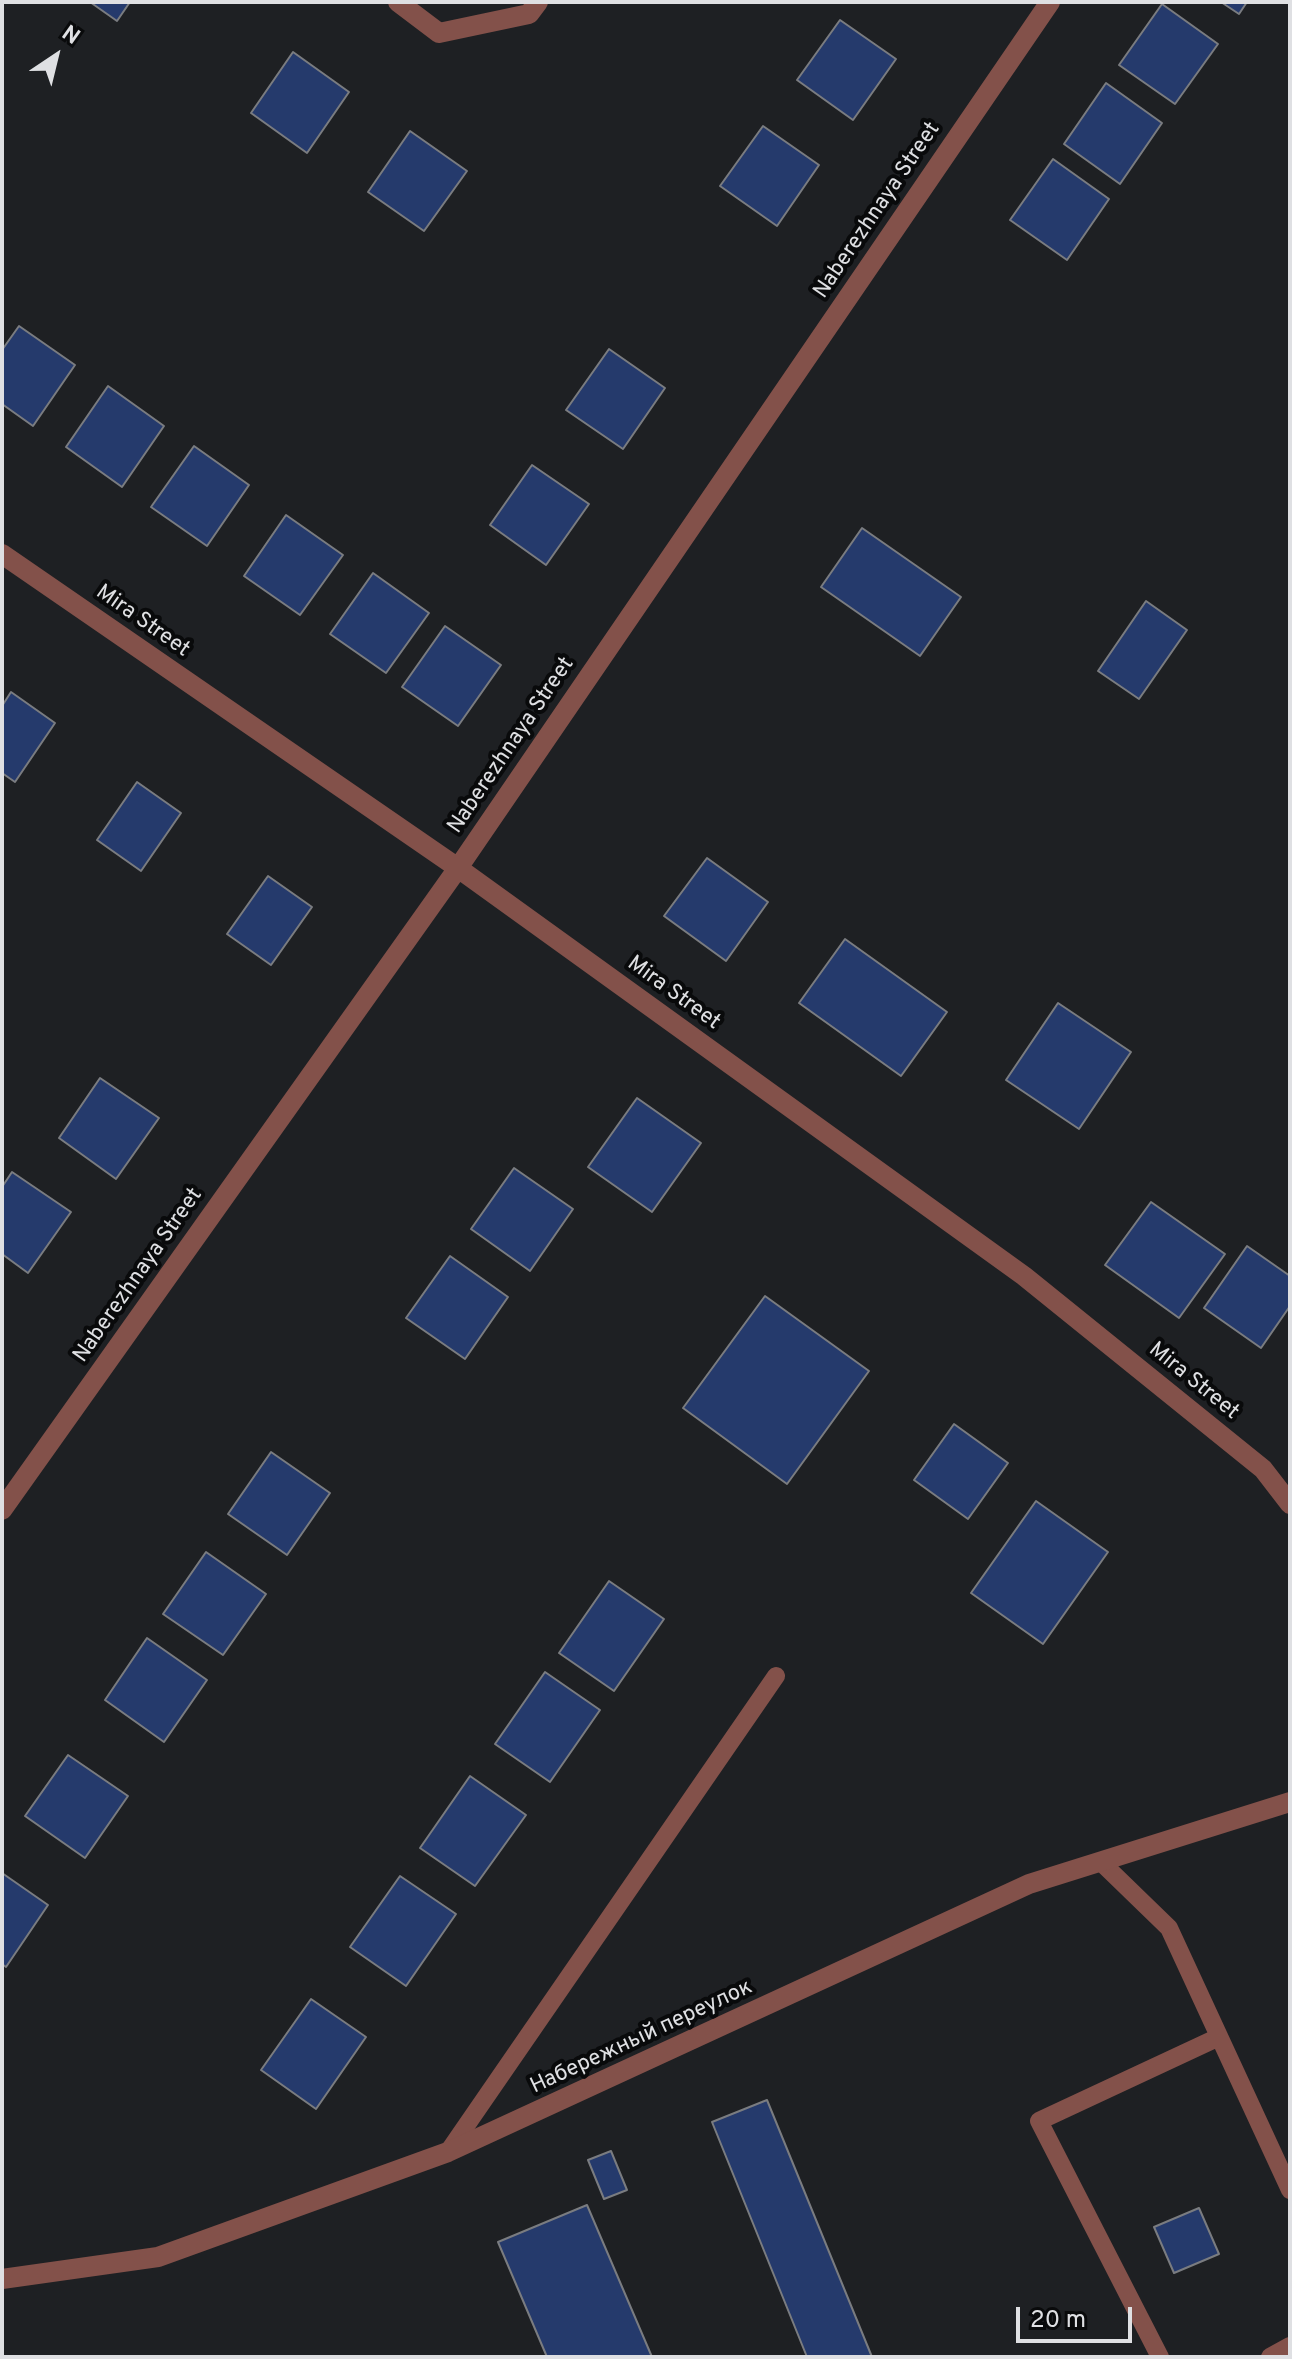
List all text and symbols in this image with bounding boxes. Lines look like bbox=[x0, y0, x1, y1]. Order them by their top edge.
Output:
north arrow bbox=[16, 16, 96, 96]
text: N bbox=[56, 20, 84, 52]
street label: Naberezhnaya Street bbox=[809, 118, 947, 304]
street label: Mira Street bbox=[90, 580, 194, 664]
street label: Naberezhnaya Street bbox=[443, 653, 581, 839]
street label: Mira Street bbox=[621, 951, 725, 1037]
street label: Naberezhnaya Street bbox=[69, 1184, 209, 1368]
street label: Mira Street bbox=[1142, 1338, 1244, 1426]
street label: Набережный переулок bbox=[527, 1975, 757, 2101]
scale bar bbox=[1020, 2291, 1136, 2341]
text: 20 m bbox=[1030, 2306, 1086, 2336]

